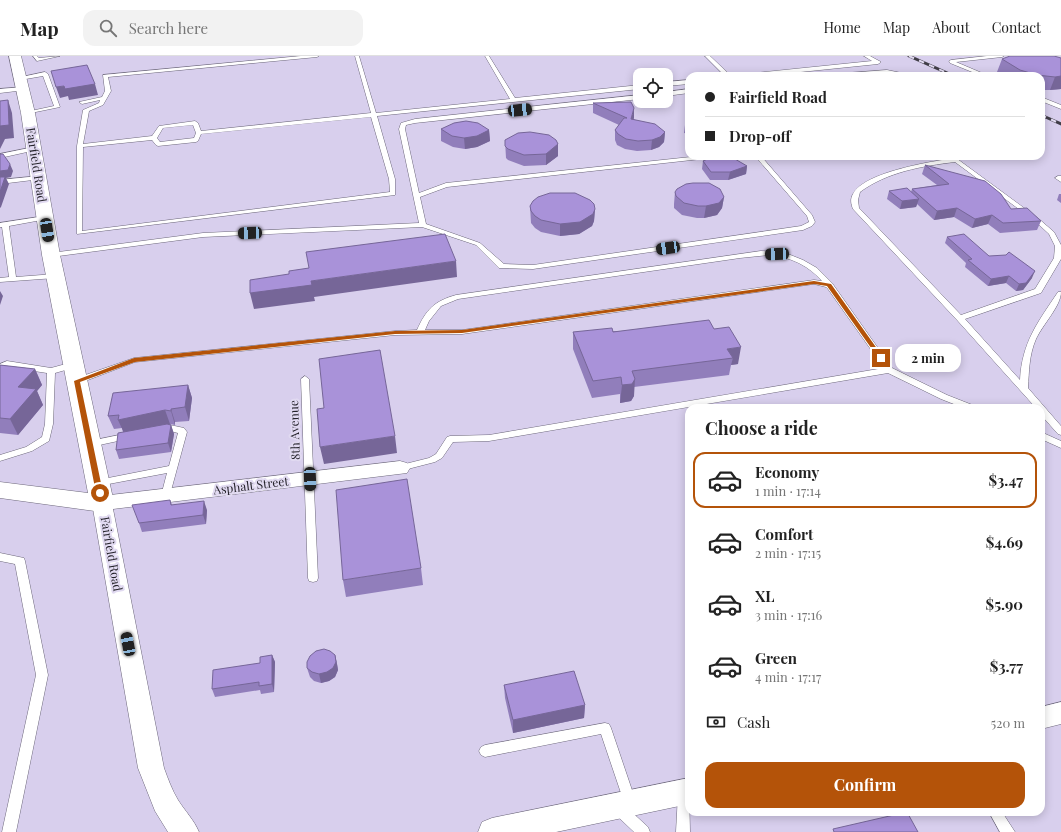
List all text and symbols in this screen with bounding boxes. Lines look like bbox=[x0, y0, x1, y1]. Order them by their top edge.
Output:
search box bbox=[83, 10, 363, 46]
text: Map bbox=[20, 15, 59, 41]
icon: search bbox=[97, 17, 119, 39]
text: Search here bbox=[129, 18, 208, 38]
text: Home bbox=[823, 18, 861, 37]
text: Map bbox=[883, 18, 910, 37]
text: About bbox=[932, 18, 970, 37]
text: Contact bbox=[992, 18, 1041, 37]
map controls bbox=[633, 68, 673, 108]
button: locate bbox=[633, 68, 673, 108]
text: Fairfield Road bbox=[729, 87, 827, 107]
car bbox=[507, 103, 533, 117]
street label: Fairfield Road bbox=[23, 126, 51, 203]
text: Drop-off bbox=[729, 126, 791, 146]
car bbox=[39, 217, 55, 243]
car bbox=[238, 227, 262, 239]
car bbox=[655, 240, 681, 256]
car bbox=[765, 248, 789, 260]
callout: 2 min bbox=[895, 344, 961, 372]
route end bbox=[872, 349, 890, 367]
text: 2 min bbox=[911, 349, 945, 366]
street label: 8th Avenue bbox=[285, 400, 303, 460]
text: Choose a ride bbox=[705, 416, 818, 440]
icon: car bbox=[707, 462, 743, 498]
text: Economy bbox=[755, 462, 819, 482]
car bbox=[304, 467, 316, 491]
text: $3.47 bbox=[989, 470, 1023, 490]
street label: Asphalt Street bbox=[211, 472, 290, 498]
text: 1 min · 17:14 bbox=[755, 482, 821, 499]
route start bbox=[91, 484, 109, 502]
street label: Fairfield Road bbox=[98, 515, 126, 592]
icon: car bbox=[707, 524, 743, 560]
text: Comfort bbox=[755, 524, 813, 544]
text: $4.69 bbox=[986, 532, 1023, 552]
text: 2 min · 17:15 bbox=[755, 544, 821, 561]
icon: car bbox=[707, 586, 743, 622]
text: XL bbox=[755, 586, 775, 606]
text: $5.90 bbox=[986, 594, 1023, 614]
text: 3 min · 17:16 bbox=[755, 606, 822, 623]
car bbox=[120, 631, 136, 657]
icon: car bbox=[707, 648, 743, 684]
text: Green bbox=[755, 648, 797, 668]
text: $3.77 bbox=[990, 656, 1023, 676]
text: 4 min · 17:17 bbox=[755, 668, 821, 685]
icon: cash bbox=[705, 711, 727, 733]
text: Cash bbox=[737, 712, 770, 732]
text: 520 m bbox=[991, 714, 1025, 731]
button: Confirm bbox=[705, 762, 1025, 808]

